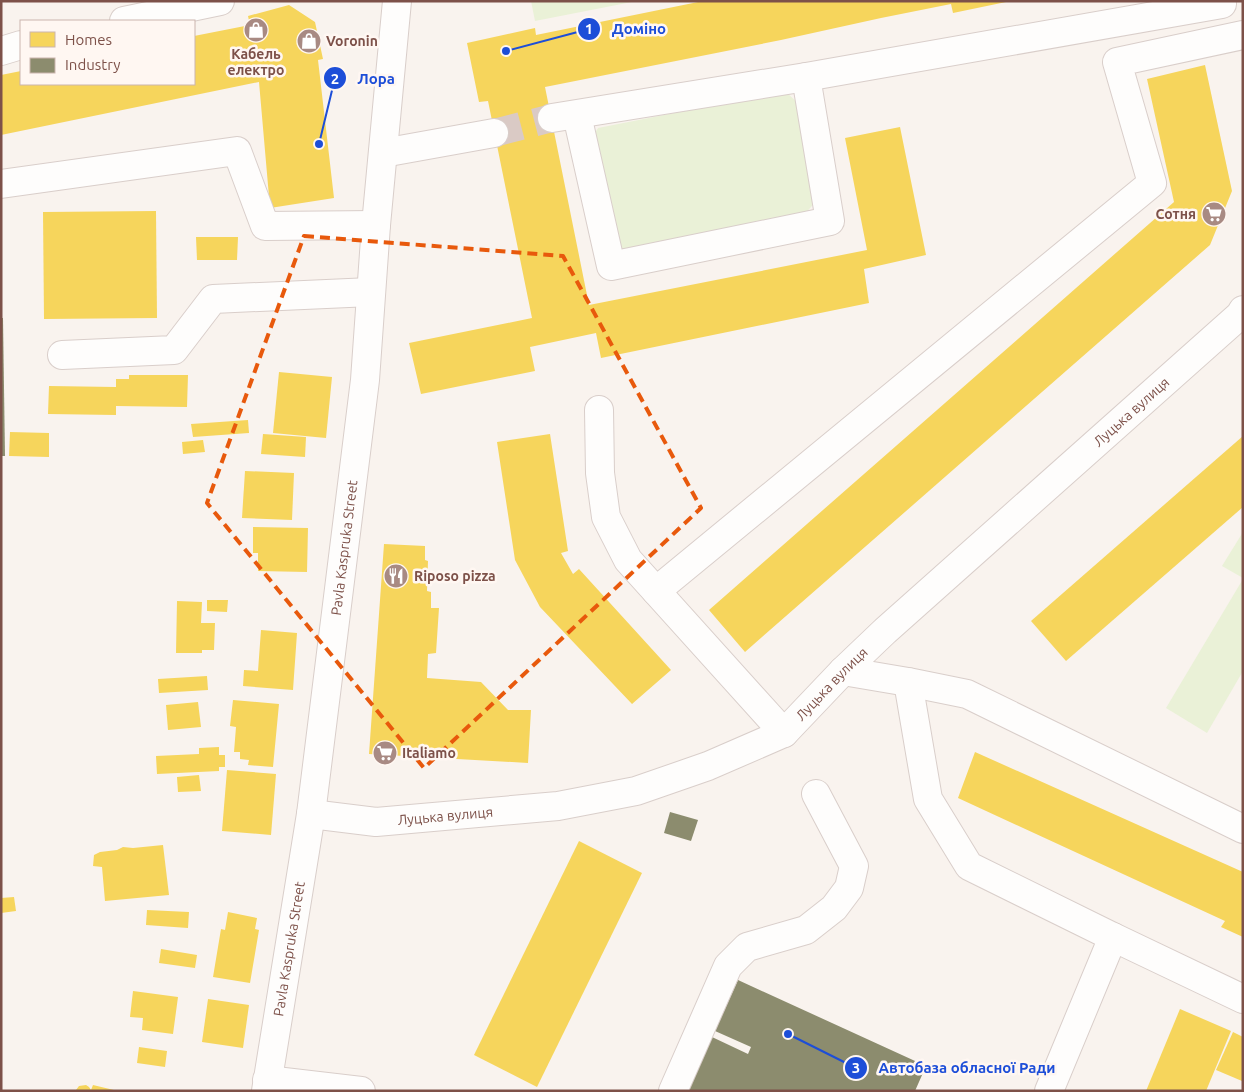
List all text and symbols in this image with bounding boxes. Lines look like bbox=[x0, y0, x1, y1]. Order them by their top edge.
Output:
callout: Доміно bbox=[577, 14, 676, 44]
shop icon: Кабель електро bbox=[243, 17, 269, 43]
legend bbox=[20, 20, 195, 85]
text: 1 bbox=[585, 20, 593, 37]
text: Доміно bbox=[612, 20, 666, 37]
shop icon: Voronin bbox=[296, 28, 322, 54]
text: Homes bbox=[65, 31, 112, 48]
place label: Voronin bbox=[326, 33, 378, 49]
place label: Кабель електро bbox=[228, 46, 284, 78]
text: Industry bbox=[65, 56, 120, 73]
callout: Лора bbox=[322, 63, 405, 93]
text: 2 bbox=[331, 70, 339, 87]
text: Лора bbox=[357, 70, 395, 87]
supermarket icon: Сотня bbox=[1201, 201, 1227, 227]
place label: Сотня bbox=[1155, 206, 1196, 222]
street label: Луцька вулиця bbox=[1090, 374, 1172, 450]
street label: Pavla Kaspruka Street bbox=[328, 479, 361, 616]
restaurant icon: Riposo pizza bbox=[383, 563, 409, 589]
place label: Riposo pizza bbox=[414, 568, 496, 584]
street label: Луцька вулиця bbox=[792, 644, 871, 724]
supermarket icon: Italiamo bbox=[372, 740, 398, 766]
place label: Italiamo bbox=[402, 745, 456, 761]
street label: Луцька вулиця bbox=[397, 804, 494, 828]
street label: Pavla Kaspruka Street bbox=[270, 880, 308, 1017]
callout: Автобаза обласної Ради bbox=[844, 1053, 1066, 1083]
text: 3 bbox=[852, 1059, 860, 1076]
text: Автобаза обласної Ради bbox=[879, 1059, 1055, 1076]

